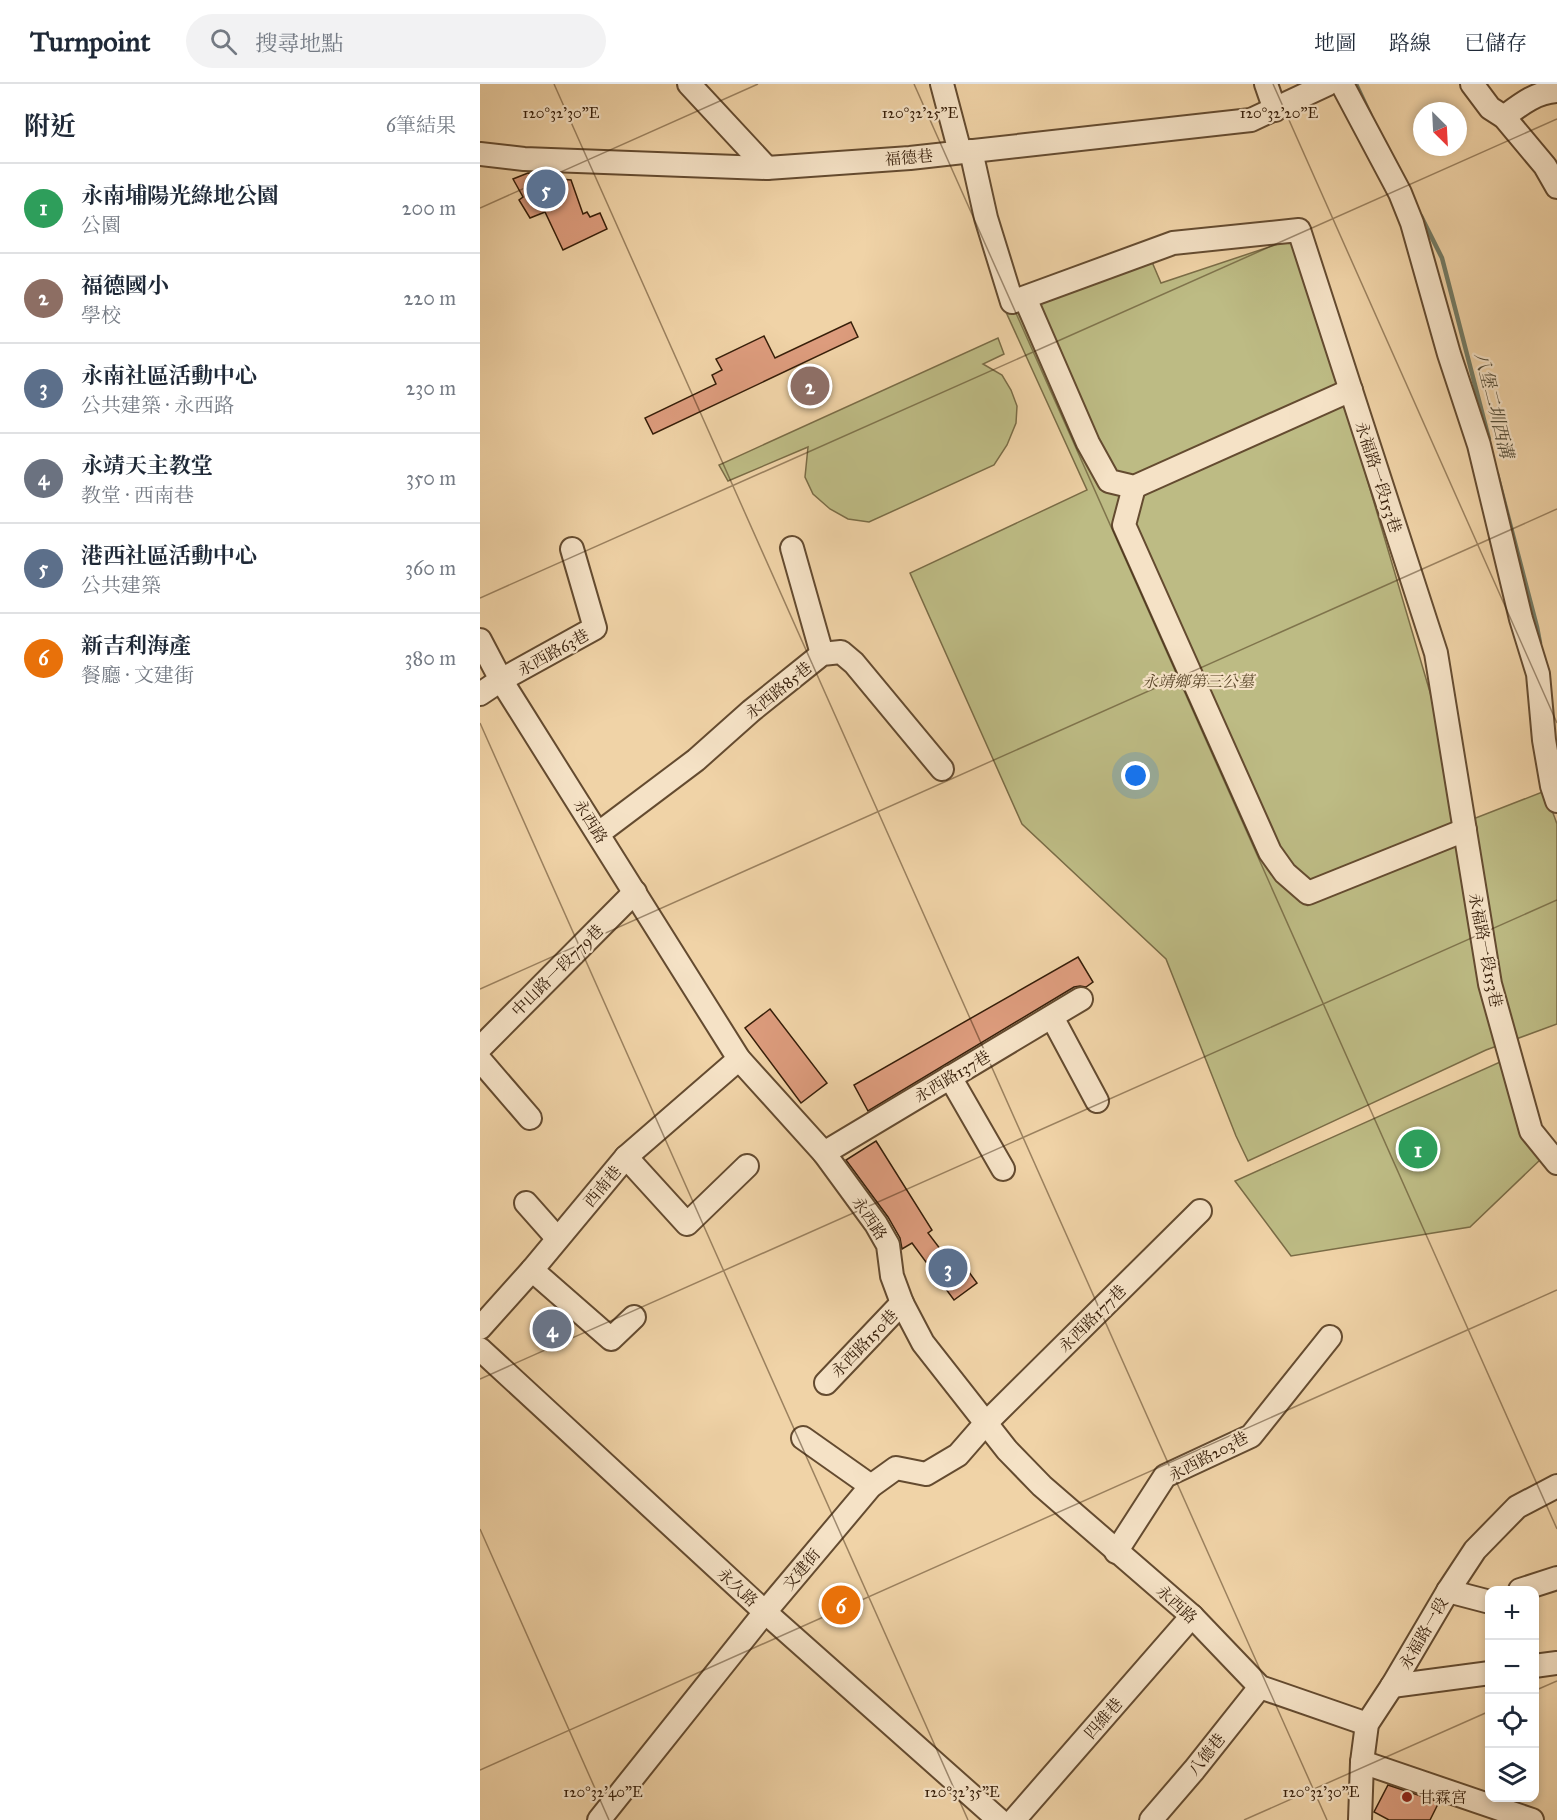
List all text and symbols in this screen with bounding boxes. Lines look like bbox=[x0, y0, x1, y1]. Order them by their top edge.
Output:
search box bbox=[186, 14, 606, 68]
text: Turnpoint bbox=[30, 24, 150, 59]
icon: search bbox=[207, 25, 240, 58]
text: 搜尋地點 bbox=[255, 30, 343, 57]
text: 地圖 bbox=[1314, 30, 1356, 56]
text: 路線 bbox=[1389, 30, 1431, 56]
text: 已儲存 bbox=[1464, 30, 1527, 56]
north arrow bbox=[1413, 102, 1467, 156]
text: 120°32'30"E bbox=[522, 104, 600, 122]
text: 120°32'25"E bbox=[882, 104, 959, 122]
text: 120°32'20"E bbox=[1240, 104, 1318, 122]
text: 附近 bbox=[24, 110, 76, 142]
text: 6筆結果 bbox=[386, 113, 456, 137]
street label: 福德巷 bbox=[884, 146, 934, 169]
pin: 5 bbox=[526, 166, 566, 212]
text: 永南埔陽光綠地公園 bbox=[81, 182, 279, 209]
text: 1 bbox=[40, 196, 47, 220]
text: 200 m bbox=[402, 196, 456, 220]
text: 公園 bbox=[81, 213, 121, 237]
text: 福德國小 bbox=[81, 272, 169, 299]
text: 2 bbox=[39, 286, 48, 310]
text: 220 m bbox=[404, 286, 456, 310]
text: 學校 bbox=[81, 303, 121, 327]
water label: 八堡二圳西溝 bbox=[1470, 350, 1518, 463]
text: 永南社區活動中心 bbox=[81, 362, 257, 389]
pin: 2 bbox=[790, 364, 830, 408]
text: 3 bbox=[40, 376, 48, 400]
text: 230 m bbox=[405, 376, 456, 400]
text: 公共建築 · 永西路 bbox=[81, 393, 234, 417]
street label: 永福路一段153巷 bbox=[1352, 419, 1405, 535]
text: 永靖天主教堂 bbox=[81, 452, 213, 479]
text: 4 bbox=[38, 466, 49, 490]
text: 350 m bbox=[406, 466, 456, 490]
text: 教堂 · 西南巷 bbox=[81, 483, 194, 507]
text: 港西社區活動中心 bbox=[81, 542, 257, 569]
text: 5 bbox=[39, 556, 48, 580]
text: 360 m bbox=[405, 556, 456, 580]
text: 公共建築 bbox=[81, 573, 161, 597]
street label: 永西路63巷 bbox=[514, 625, 592, 680]
text: 新吉利海產 bbox=[81, 632, 191, 659]
text: 6 bbox=[38, 646, 49, 670]
text: 380 m bbox=[405, 646, 456, 670]
street label: 永西路85巷 bbox=[741, 658, 815, 723]
text: 餐廳 · 文建街 bbox=[81, 663, 194, 687]
park label: 永靖鄉第三公墓 bbox=[1142, 672, 1257, 691]
your location bbox=[1121, 761, 1150, 790]
street label: 永西路 bbox=[570, 796, 611, 847]
street label: 永福路一段153巷 bbox=[1465, 891, 1506, 1009]
street label: 中山路一段779巷 bbox=[508, 921, 607, 1020]
street label: 永西路137巷 bbox=[911, 1046, 994, 1107]
pin: 1 bbox=[1398, 1126, 1438, 1172]
street label: 西南巷 bbox=[580, 1162, 625, 1211]
street label: 永西路 bbox=[848, 1193, 891, 1243]
pin: 3 bbox=[928, 1246, 968, 1290]
street label: 永西路177巷 bbox=[1055, 1281, 1130, 1356]
street label: 永西路150巷 bbox=[827, 1305, 901, 1381]
pin: 4 bbox=[532, 1306, 572, 1352]
street label: 永西路203巷 bbox=[1165, 1427, 1251, 1485]
street label: 文建街 bbox=[779, 1545, 824, 1594]
street label: 永久路 bbox=[714, 1564, 762, 1611]
street label: 永西路 bbox=[1152, 1581, 1201, 1627]
pin: 6 bbox=[822, 1582, 860, 1628]
map controls bbox=[1485, 1586, 1539, 1802]
button: + bbox=[1485, 1586, 1539, 1640]
street label: 永福路一段 bbox=[1395, 1594, 1452, 1673]
button: − bbox=[1485, 1640, 1539, 1694]
street label: 四維巷 bbox=[1080, 1694, 1126, 1743]
button: locate bbox=[1485, 1694, 1539, 1748]
street label: 八德巷 bbox=[1184, 1730, 1229, 1779]
button: layers bbox=[1485, 1748, 1539, 1802]
text: 120°32'40"E bbox=[563, 1783, 643, 1801]
text: 120°32'35"E bbox=[924, 1783, 1000, 1801]
text: 120°32'30"E bbox=[1282, 1783, 1360, 1801]
place label: 甘霖宮 bbox=[1419, 1788, 1467, 1807]
marker: 甘霖宮 bbox=[1400, 1790, 1414, 1804]

